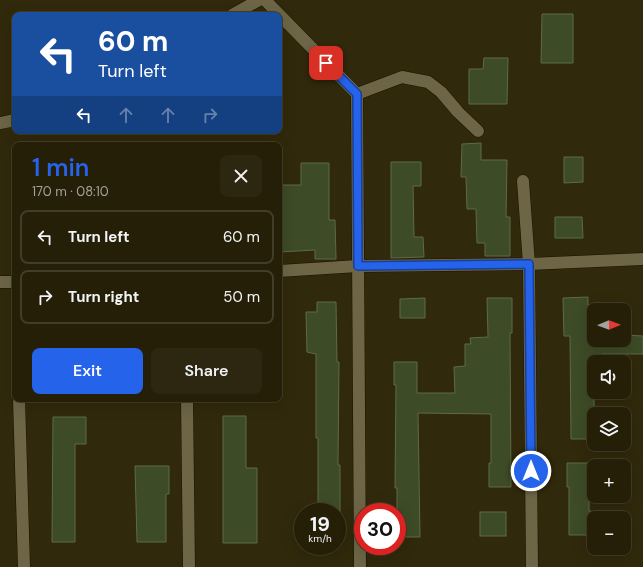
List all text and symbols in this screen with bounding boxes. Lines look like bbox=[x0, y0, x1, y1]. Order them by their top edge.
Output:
text: 60 m bbox=[98, 23, 168, 60]
icon: left bbox=[32, 28, 84, 80]
pin bbox=[309, 46, 343, 80]
icon: arrive bbox=[315, 52, 337, 74]
text: Turn left bbox=[98, 59, 167, 83]
icon: left bbox=[73, 104, 95, 126]
icon: ahead bbox=[115, 104, 137, 126]
icon: ahead bbox=[157, 104, 179, 126]
icon: right bbox=[199, 104, 221, 126]
text: 1 min bbox=[32, 152, 89, 183]
button: close bbox=[220, 155, 262, 197]
text: 170 m · 08:10 bbox=[32, 183, 109, 200]
icon: left bbox=[34, 226, 56, 248]
text: Turn left bbox=[68, 227, 129, 247]
text: 60 m bbox=[223, 227, 260, 247]
icon: right bbox=[34, 286, 56, 308]
text: Turn right bbox=[68, 287, 139, 307]
text: 50 m bbox=[223, 287, 260, 307]
north arrow bbox=[587, 303, 631, 347]
map controls bbox=[587, 303, 631, 555]
button: Exit bbox=[32, 348, 143, 394]
button: Share bbox=[151, 348, 262, 394]
button: sound bbox=[587, 355, 631, 399]
button: layers bbox=[587, 407, 631, 451]
position arrow bbox=[510, 450, 552, 492]
button: + bbox=[587, 459, 631, 503]
speed limit sign: 30 bbox=[354, 503, 406, 555]
text: 19 bbox=[310, 511, 330, 537]
button: − bbox=[587, 511, 631, 555]
text: km/h bbox=[308, 532, 332, 545]

